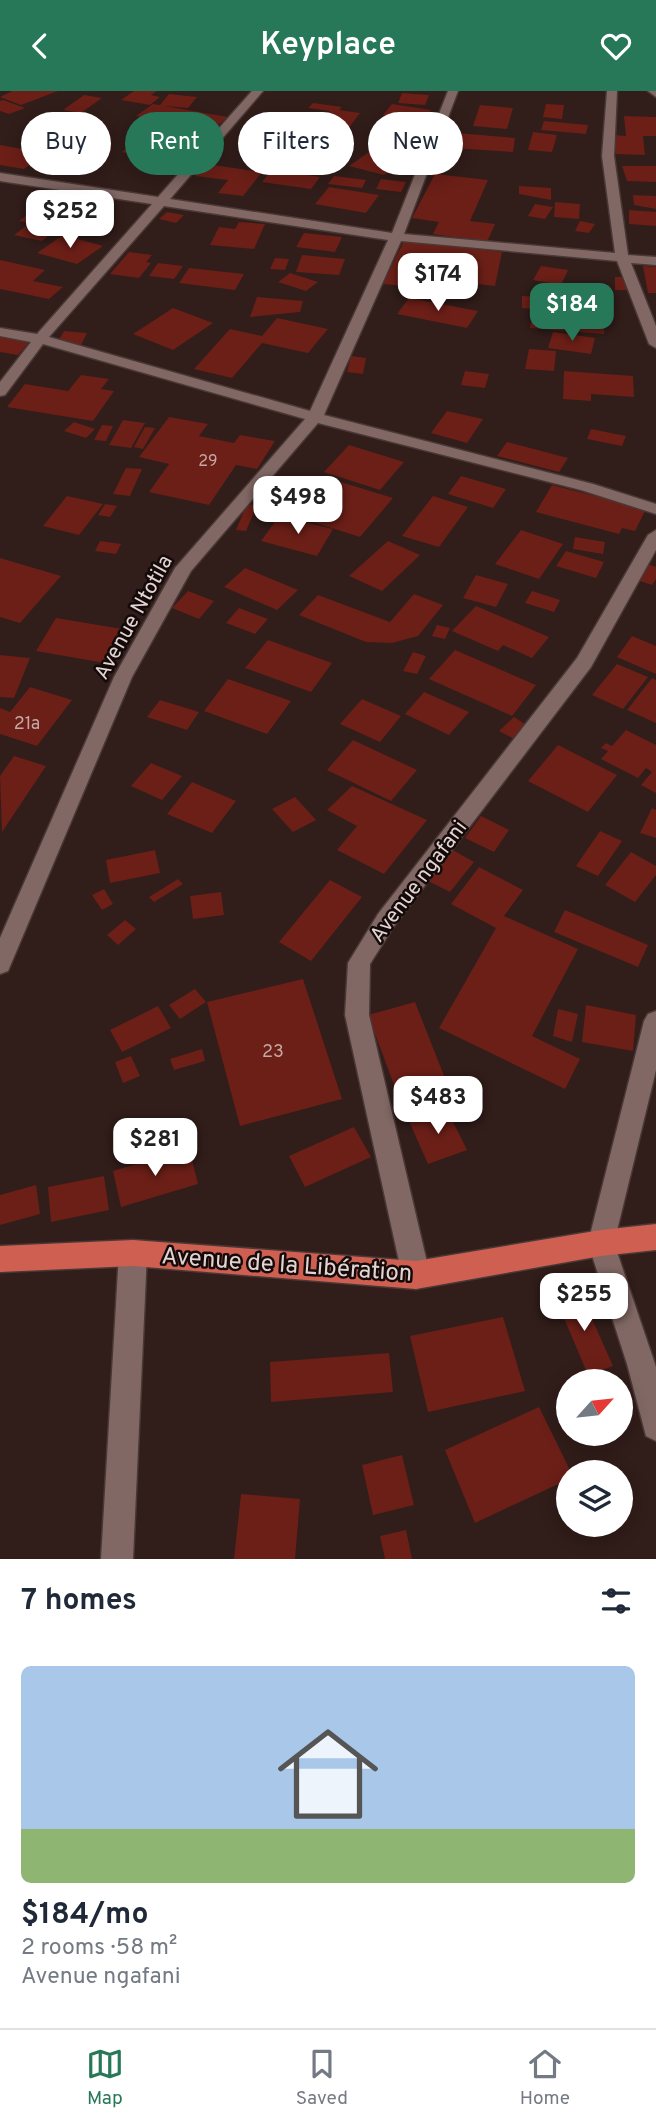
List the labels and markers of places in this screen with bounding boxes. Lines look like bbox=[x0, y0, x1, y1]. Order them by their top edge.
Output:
pin: $252 bbox=[29, 191, 111, 250]
pin: $174 bbox=[397, 253, 479, 313]
pin: $184 bbox=[531, 283, 613, 343]
pin: $498 bbox=[257, 477, 339, 536]
pin: $483 bbox=[397, 1077, 479, 1136]
pin: $281 bbox=[114, 1119, 196, 1178]
pin: $255 bbox=[543, 1273, 625, 1333]

